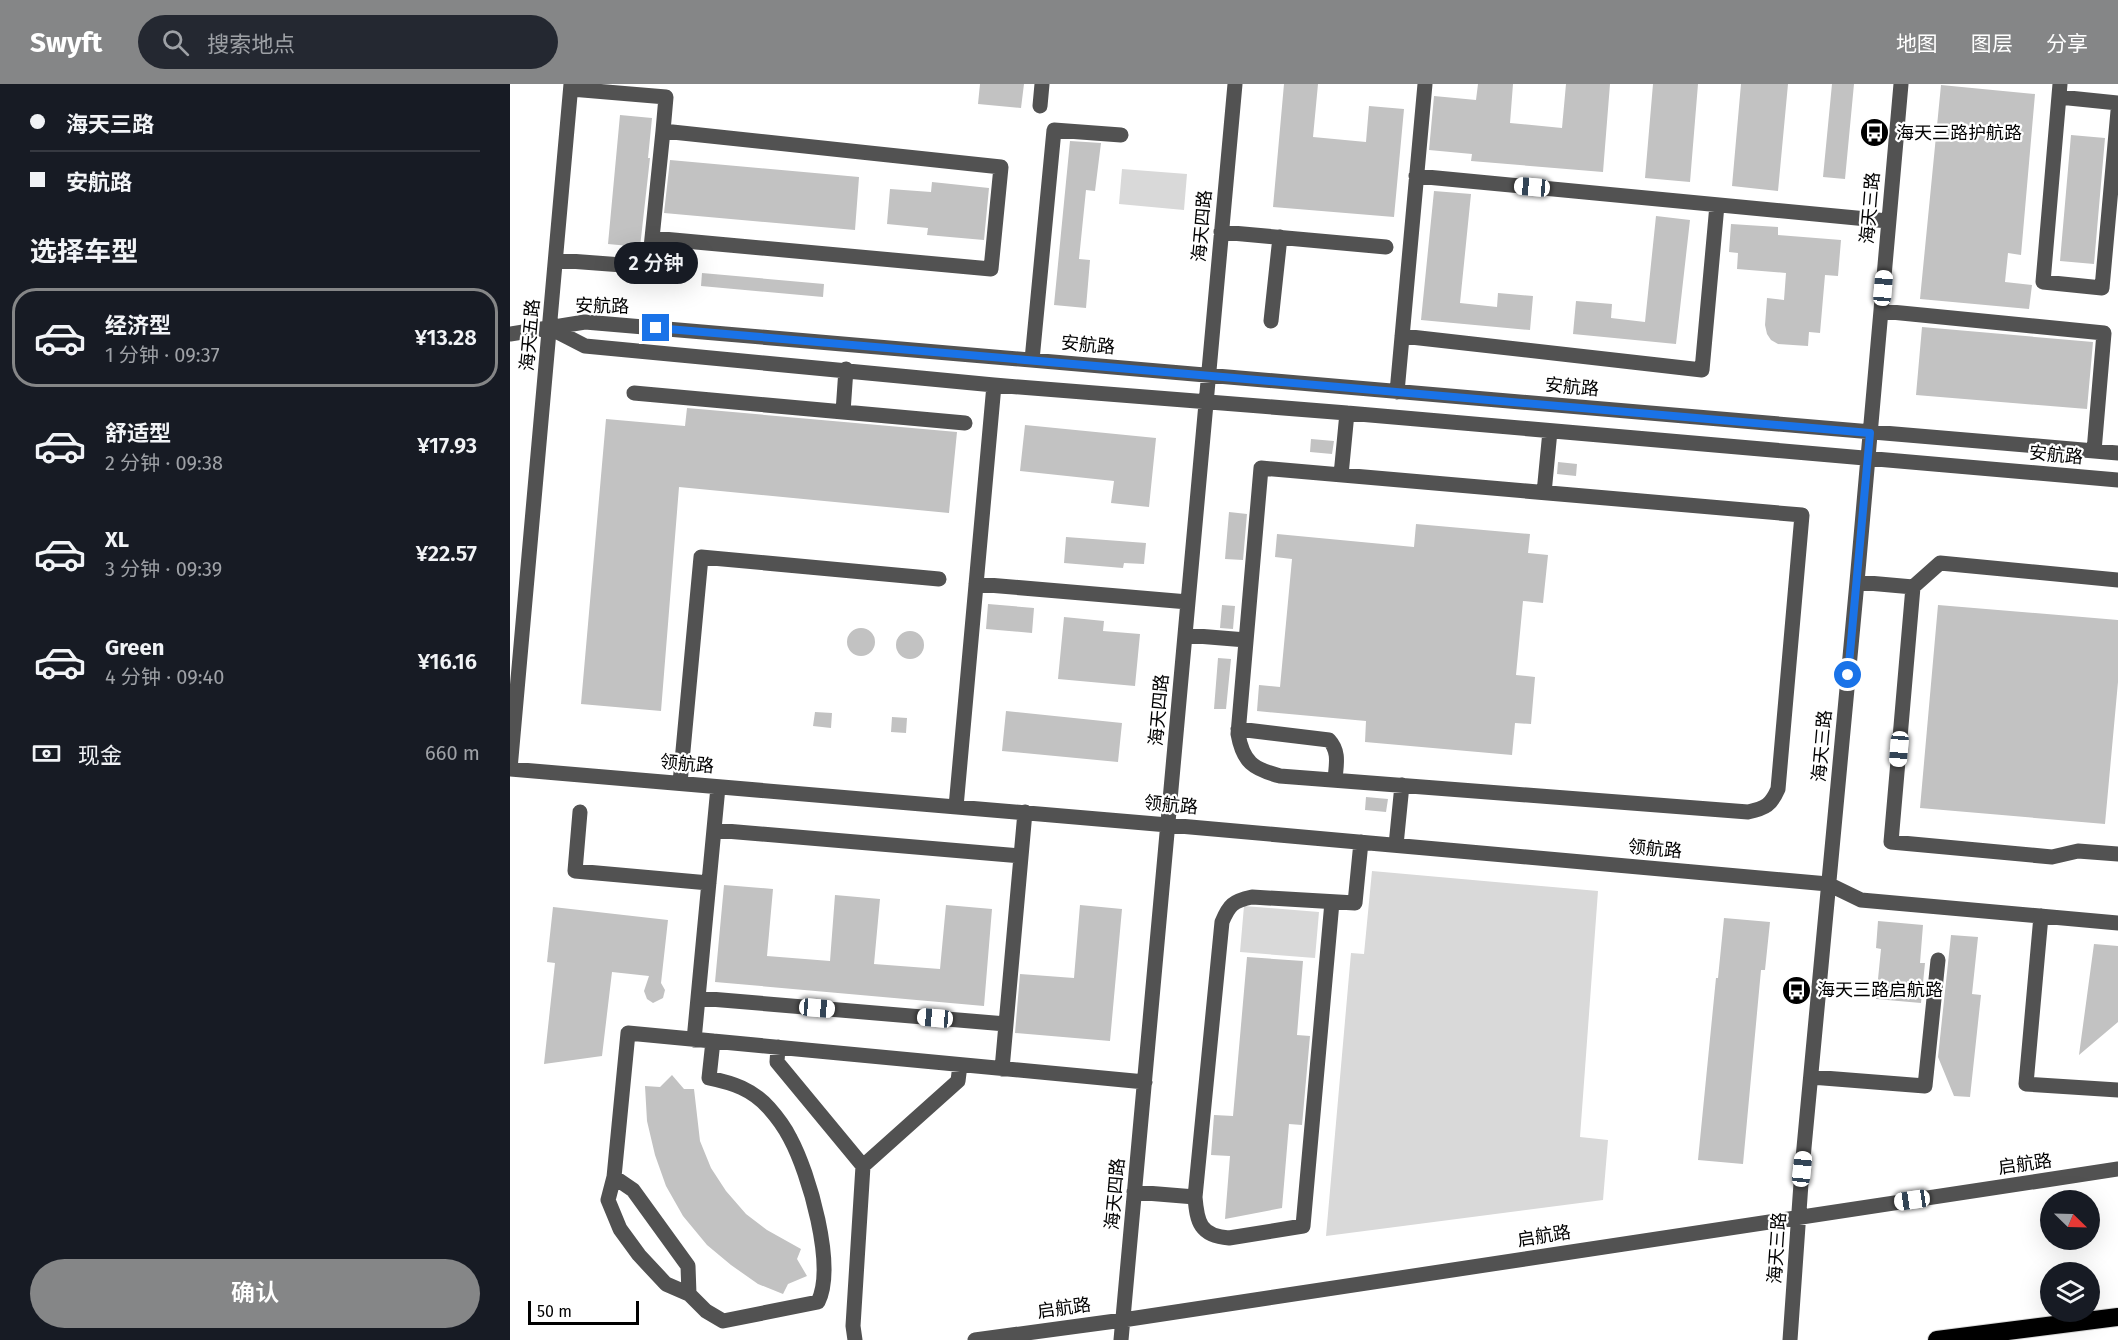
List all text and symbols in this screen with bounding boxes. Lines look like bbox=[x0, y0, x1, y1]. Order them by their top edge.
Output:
search box bbox=[138, 15, 558, 69]
text: Swyft bbox=[30, 26, 102, 59]
icon: search bbox=[159, 26, 192, 59]
text: 搜索地点 bbox=[207, 31, 295, 58]
text: 地图 bbox=[1896, 31, 1938, 57]
text: 图层 bbox=[1971, 31, 2013, 57]
text: 分享 bbox=[2046, 31, 2088, 57]
text: 海天三路 bbox=[66, 111, 154, 138]
bus stop icon: 海天三路护航路 bbox=[1859, 117, 1891, 149]
place label: 海天三路护航路 bbox=[1896, 122, 2022, 144]
text: 安航路 bbox=[66, 169, 132, 196]
street label: 海天三路 bbox=[1856, 171, 1884, 245]
car bbox=[1513, 176, 1551, 198]
street label: 海天四路 bbox=[1188, 189, 1216, 263]
text: 选择车型 bbox=[30, 236, 138, 268]
callout: 2 分钟 bbox=[614, 241, 698, 283]
text: 2 分钟 bbox=[628, 251, 684, 275]
car bbox=[1872, 269, 1894, 307]
street label: 安航路 bbox=[575, 295, 629, 317]
street label: 海天五路 bbox=[516, 298, 544, 372]
icon: car bbox=[33, 311, 87, 365]
text: 经济型 bbox=[105, 312, 171, 339]
route end bbox=[642, 314, 669, 341]
text: ¥13.28 bbox=[415, 324, 477, 351]
street label: 安航路 bbox=[1060, 332, 1116, 358]
text: 1 分钟 · 09:37 bbox=[105, 343, 220, 367]
street label: 安航路 bbox=[1544, 374, 1600, 400]
icon: car bbox=[33, 419, 87, 473]
text: 舒适型 bbox=[105, 420, 171, 447]
text: ¥17.93 bbox=[417, 432, 477, 459]
street label: 安航路 bbox=[2028, 442, 2084, 468]
text: 2 分钟 · 09:38 bbox=[105, 451, 223, 475]
text: XL bbox=[105, 526, 129, 553]
icon: car bbox=[33, 527, 87, 581]
text: ¥22.57 bbox=[416, 540, 477, 567]
text: 3 分钟 · 09:39 bbox=[105, 557, 222, 581]
text: Green bbox=[105, 634, 164, 661]
icon: car bbox=[33, 635, 87, 689]
text: ¥16.16 bbox=[418, 648, 477, 675]
route start bbox=[1834, 661, 1861, 688]
text: 4 分钟 · 09:40 bbox=[105, 665, 224, 689]
street label: 海天四路 bbox=[1145, 673, 1173, 747]
street label: 海天三路 bbox=[1808, 709, 1836, 783]
car bbox=[1888, 730, 1910, 768]
icon: cash bbox=[30, 737, 63, 770]
text: 660 m bbox=[425, 741, 480, 765]
text: 现金 bbox=[78, 742, 122, 769]
street label: 领航路 bbox=[659, 751, 715, 777]
street label: 领航路 bbox=[1143, 792, 1199, 818]
street label: 领航路 bbox=[1627, 836, 1683, 862]
bus stop icon: 海天三路启航路 bbox=[1780, 974, 1812, 1006]
place label: 海天三路启航路 bbox=[1817, 979, 1943, 1001]
car bbox=[798, 997, 836, 1019]
car bbox=[916, 1007, 954, 1029]
street label: 启航路 bbox=[1997, 1149, 2053, 1179]
car bbox=[1791, 1150, 1813, 1188]
street label: 海天四路 bbox=[1101, 1157, 1129, 1231]
car bbox=[1893, 1189, 1931, 1211]
north arrow bbox=[2040, 1190, 2100, 1250]
map controls bbox=[2040, 1190, 2100, 1322]
street label: 海天三路 bbox=[1764, 1211, 1790, 1285]
street label: 启航路 bbox=[1516, 1221, 1572, 1251]
button: 确认 bbox=[30, 1259, 480, 1328]
button: layers bbox=[2040, 1262, 2100, 1322]
street label: 启航路 bbox=[1036, 1293, 1092, 1323]
scale bar bbox=[528, 1298, 639, 1326]
text: 50 m bbox=[537, 1302, 572, 1321]

